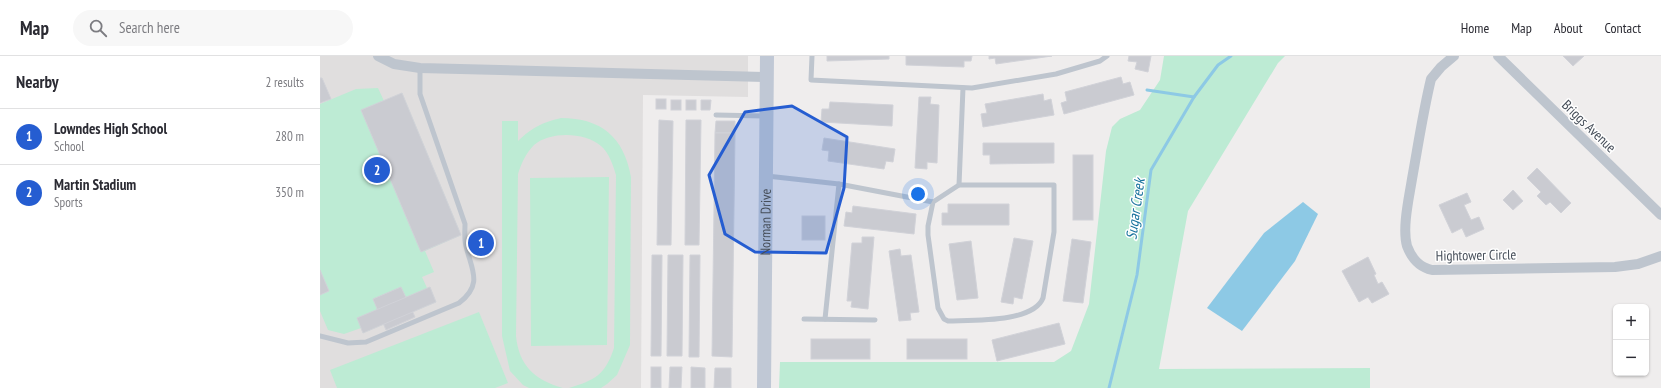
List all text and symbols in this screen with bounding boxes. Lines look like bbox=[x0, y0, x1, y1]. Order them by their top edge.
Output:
search box bbox=[73, 10, 353, 46]
text: Map bbox=[20, 16, 49, 40]
icon: search bbox=[87, 17, 109, 39]
text: Search here bbox=[119, 18, 180, 37]
text: Home bbox=[1461, 19, 1489, 37]
text: Map bbox=[1511, 19, 1532, 37]
text: About bbox=[1554, 19, 1583, 37]
text: Contact bbox=[1605, 19, 1641, 37]
text: Nearby bbox=[16, 71, 59, 93]
text: 2 results bbox=[265, 74, 304, 91]
street label: Briggs Avenue bbox=[1558, 96, 1620, 156]
text: Lowndes High School bbox=[54, 119, 167, 138]
text: 1 bbox=[26, 128, 32, 145]
text: 280 m bbox=[275, 128, 304, 145]
text: School bbox=[54, 138, 84, 155]
pin: 2 bbox=[364, 155, 390, 185]
text: Martin Stadium bbox=[54, 175, 136, 194]
water label: Sugar Creek bbox=[1121, 175, 1149, 241]
text: 2 bbox=[26, 184, 32, 201]
text: 350 m bbox=[275, 184, 304, 201]
your location bbox=[908, 184, 928, 204]
street label: Norman Drive bbox=[756, 188, 775, 255]
text: Sports bbox=[54, 194, 83, 211]
pin: 1 bbox=[468, 228, 494, 258]
street label: Hightower Circle bbox=[1436, 245, 1517, 265]
map controls bbox=[1613, 304, 1649, 376]
button: + bbox=[1613, 304, 1649, 340]
button: − bbox=[1613, 340, 1649, 376]

